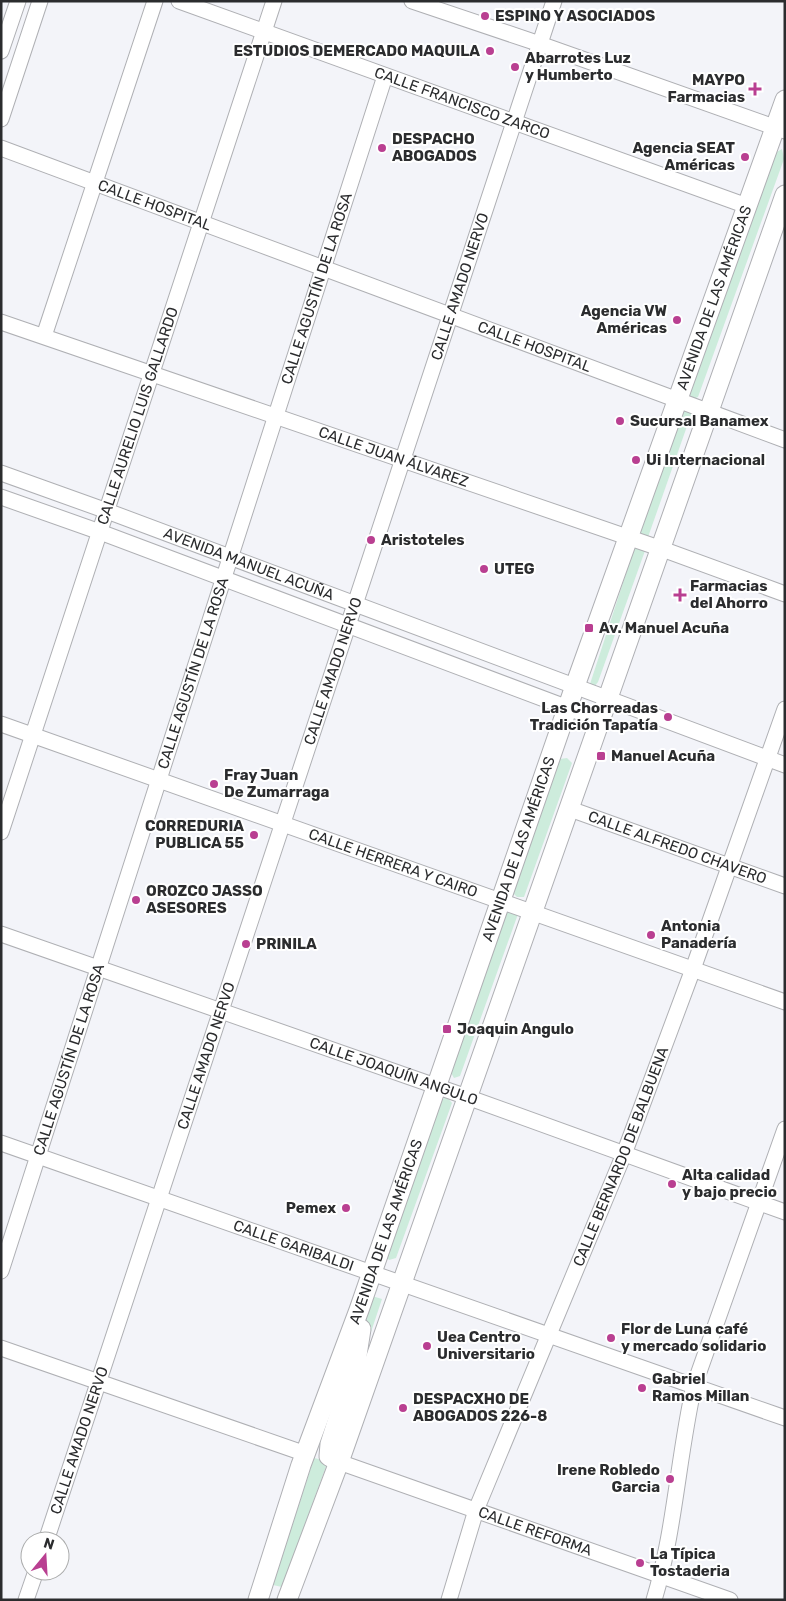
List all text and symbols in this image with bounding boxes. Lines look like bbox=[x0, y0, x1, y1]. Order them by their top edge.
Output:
place label: ESPINO Y ASOCIADOS bbox=[495, 7, 655, 25]
marker: ESPINO Y ASOCIADOS bbox=[479, 10, 491, 22]
place label: ESTUDIOS DEMERCADO MAQUILA bbox=[233, 42, 480, 60]
marker: ESTUDIOS DEMERCADO MAQUILA bbox=[484, 45, 496, 57]
place label: Abarrotes Luz y Humberto bbox=[525, 49, 631, 84]
marker: Abarrotes Luz y Humberto bbox=[509, 61, 521, 73]
street label: CALLE FRANCISCO ZARCO bbox=[372, 63, 552, 143]
place label: MAYPO Farmacias bbox=[668, 71, 745, 106]
marker: MAYPO Farmacias bbox=[749, 83, 761, 95]
place label: DESPACHO ABOGADOS bbox=[392, 130, 477, 165]
place label: Agencia SEAT Américas bbox=[632, 139, 736, 174]
marker: DESPACHO ABOGADOS bbox=[376, 142, 388, 154]
marker: Agencia SEAT Américas bbox=[739, 151, 751, 163]
street label: CALLE HOSPITAL bbox=[95, 176, 214, 235]
street label: CALLE AGUSTÍN DE LA ROSA bbox=[278, 190, 356, 386]
street label: AVENIDA DE LAS AMÉRICAS bbox=[673, 203, 755, 392]
street label: CALLE AMADO NERVO bbox=[427, 210, 493, 363]
place label: Agencia VW Américas bbox=[581, 302, 667, 337]
street label: CALLE AURELIO LUIS GALLARDO bbox=[94, 305, 182, 527]
marker: Agencia VW Américas bbox=[671, 314, 683, 326]
street label: CALLE HOSPITAL bbox=[475, 317, 594, 376]
place label: Sucursal Banamex bbox=[630, 412, 769, 430]
marker: Sucursal Banamex bbox=[614, 415, 626, 427]
street label: CALLE JUAN ÁLVAREZ bbox=[316, 423, 471, 491]
place label: Ui Internacional bbox=[646, 451, 765, 469]
marker: Ui Internacional bbox=[630, 454, 642, 466]
street label: AVENIDA MANUEL ACUÑA bbox=[161, 524, 336, 604]
place label: Aristoteles bbox=[381, 531, 465, 549]
marker: Aristoteles bbox=[365, 534, 377, 546]
place label: UTEG bbox=[494, 560, 535, 578]
marker: UTEG bbox=[478, 563, 490, 575]
street label: CALLE AGUSTÍN DE LA ROSA bbox=[154, 575, 232, 771]
place label: Farmacias del Ahorro bbox=[690, 577, 768, 612]
marker: Farmacias del Ahorro bbox=[674, 589, 686, 601]
street label: CALLE AMADO NERVO bbox=[300, 595, 366, 747]
place label: Av. Manuel Acuña bbox=[599, 619, 729, 637]
marker: Av. Manuel Acuña bbox=[583, 622, 595, 634]
place label: Las Chorreadas Tradición Tapatía bbox=[530, 699, 658, 734]
marker: Las Chorreadas Tradición Tapatía bbox=[662, 711, 674, 723]
place label: Manuel Acuña bbox=[611, 747, 715, 765]
marker: Manuel Acuña bbox=[595, 750, 607, 762]
street label: AVENIDA DE LAS AMÉRICAS bbox=[478, 754, 559, 944]
place label: Fray Juan De Zumarraga bbox=[224, 766, 330, 801]
marker: Fray Juan De Zumarraga bbox=[208, 778, 220, 790]
street label: CALLE ALFREDO CHAVERO bbox=[586, 807, 769, 888]
place label: CORREDURIA PUBLICA 55 bbox=[145, 817, 244, 852]
street label: CALLE HERRERA Y CAIRO bbox=[306, 825, 480, 901]
marker: CORREDURIA PUBLICA 55 bbox=[248, 829, 260, 841]
place label: OROZCO JASSO ASESORES bbox=[146, 882, 263, 917]
marker: OROZCO JASSO ASESORES bbox=[130, 894, 142, 906]
place label: Antonia Panadería bbox=[661, 917, 737, 952]
marker: Antonia Panadería bbox=[645, 929, 657, 941]
place label: PRINILA bbox=[256, 935, 317, 953]
marker: PRINILA bbox=[240, 938, 252, 950]
street label: CALLE AGUSTÍN DE LA ROSA bbox=[30, 962, 108, 1158]
street label: CALLE AMADO NERVO bbox=[173, 980, 239, 1132]
place label: Joaquin Angulo bbox=[457, 1020, 574, 1038]
marker: Joaquin Angulo bbox=[441, 1023, 453, 1035]
street label: CALLE JOAQUÍN ANGULO bbox=[307, 1034, 480, 1109]
street label: CALLE BERNARDO DE BALBUENA bbox=[569, 1044, 672, 1269]
street label: AVENIDA DE LAS AMÉRICAS bbox=[346, 1137, 426, 1327]
place label: Alta calidad y bajo precio bbox=[682, 1166, 777, 1201]
marker: Alta calidad y bajo precio bbox=[666, 1178, 678, 1190]
place label: Pemex bbox=[286, 1199, 336, 1217]
marker: Pemex bbox=[340, 1202, 352, 1214]
street label: CALLE GARIBALDI bbox=[231, 1216, 356, 1275]
place label: Flor de Luna café y mercado solidario bbox=[621, 1320, 766, 1355]
place label: Uea Centro Universitario bbox=[437, 1328, 535, 1363]
marker: Flor de Luna café y mercado solidario bbox=[605, 1332, 617, 1344]
marker: Uea Centro Universitario bbox=[421, 1340, 433, 1352]
street label: CALLE AMADO NERVO bbox=[47, 1364, 112, 1516]
place label: Gabriel Ramos Millan bbox=[652, 1370, 749, 1405]
marker: Gabriel Ramos Millan bbox=[636, 1382, 648, 1394]
place label: DESPACXHO DE ABOGADOS 226-8 bbox=[413, 1390, 547, 1425]
marker: DESPACXHO DE ABOGADOS 226-8 bbox=[397, 1402, 409, 1414]
place label: Irene Robledo Garcia bbox=[557, 1461, 660, 1496]
marker: Irene Robledo Garcia bbox=[664, 1473, 676, 1485]
street label: CALLE REFORMA bbox=[476, 1503, 594, 1560]
north arrow bbox=[20, 1531, 70, 1581]
text: N bbox=[41, 1534, 56, 1554]
place label: La Típica Tostaderia bbox=[650, 1545, 730, 1580]
marker: La Típica Tostaderia bbox=[634, 1557, 646, 1569]

